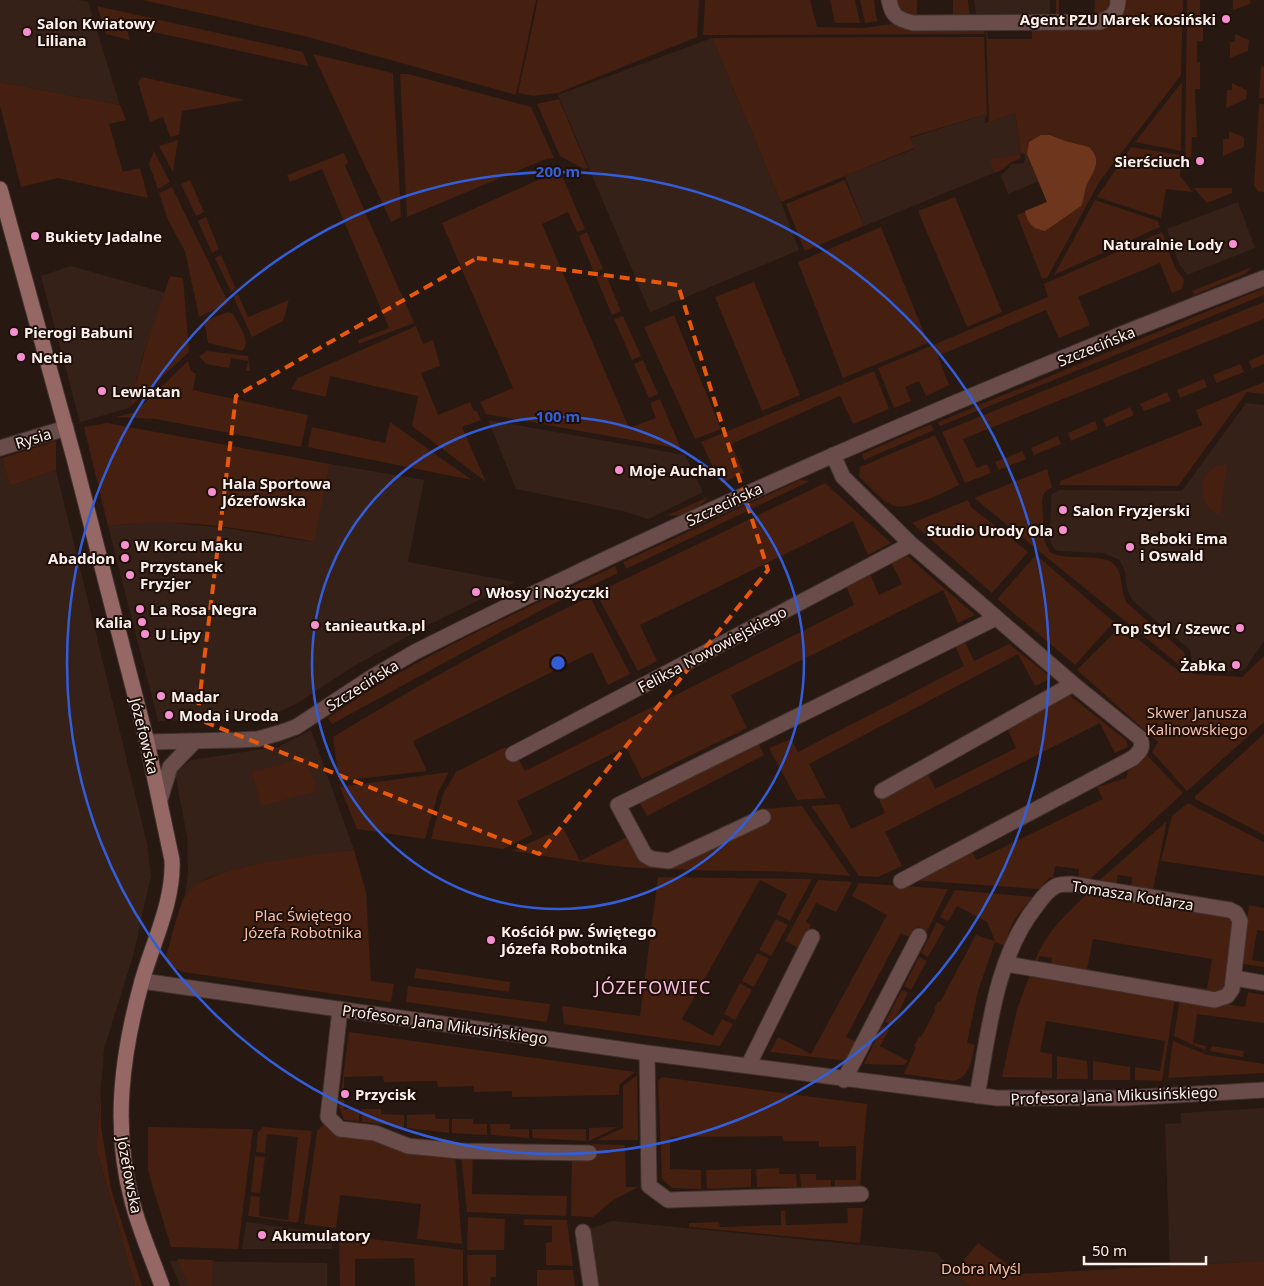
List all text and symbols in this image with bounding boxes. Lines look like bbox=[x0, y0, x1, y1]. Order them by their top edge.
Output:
place label: Agent PZU Marek Kosiński bbox=[1020, 9, 1216, 29]
place label: Salon Kwiatowy Liliana bbox=[37, 13, 155, 50]
marker: Agent PZU Marek Kosiński bbox=[1220, 13, 1232, 25]
marker: Salon Kwiatowy Liliana bbox=[21, 26, 33, 38]
place label: Sierściuch bbox=[1115, 151, 1190, 171]
marker: Sierściuch bbox=[1194, 155, 1206, 167]
text: 200 m bbox=[536, 161, 580, 181]
place label: Bukiety Jadalne bbox=[45, 226, 162, 246]
marker: Bukiety Jadalne bbox=[29, 230, 41, 242]
place label: Naturalnie Lody bbox=[1103, 234, 1223, 254]
marker: Naturalnie Lody bbox=[1227, 238, 1239, 250]
street label: Szczecińska bbox=[1054, 321, 1138, 371]
place label: Pierogi Babuni bbox=[24, 322, 133, 342]
marker: Pierogi Babuni bbox=[8, 326, 20, 338]
place label: Netia bbox=[31, 347, 72, 367]
marker: Netia bbox=[15, 351, 27, 363]
place label: Lewiatan bbox=[112, 381, 181, 401]
marker: Lewiatan bbox=[96, 385, 108, 397]
text: 100 m bbox=[536, 406, 580, 426]
street label: Rysia bbox=[13, 423, 53, 453]
place label: Moje Auchan bbox=[629, 460, 726, 480]
marker: Moje Auchan bbox=[613, 464, 625, 476]
place label: Hala Sportowa Józefowska bbox=[220, 473, 331, 510]
street label: Szczecińska bbox=[683, 478, 765, 530]
marker: Hala Sportowa Józefowska bbox=[206, 486, 218, 498]
place label: Salon Fryzjerski bbox=[1073, 500, 1190, 520]
marker: Salon Fryzjerski bbox=[1057, 504, 1069, 516]
place label: Studio Urody Ola bbox=[927, 520, 1053, 540]
marker: Studio Urody Ola bbox=[1057, 524, 1069, 536]
place label: Beboki Ema i Oswald bbox=[1140, 528, 1227, 565]
place label: W Korcu Maku bbox=[135, 535, 243, 555]
marker: W Korcu Maku bbox=[119, 539, 131, 551]
marker: Beboki Ema i Oswald bbox=[1124, 541, 1136, 553]
place label: Abaddon bbox=[48, 548, 115, 568]
marker: Abaddon bbox=[119, 552, 131, 564]
place label: Przystanek Fryzjer bbox=[140, 556, 224, 593]
marker: Przystanek Fryzjer bbox=[124, 569, 136, 581]
place label: Włosy i Nożyczki bbox=[486, 582, 609, 602]
marker: Włosy i Nożyczki bbox=[470, 586, 482, 598]
place label: La Rosa Negra bbox=[150, 599, 257, 619]
street label: Feliksa Nowowiejskiego bbox=[634, 601, 790, 697]
marker: La Rosa Negra bbox=[134, 603, 146, 615]
place label: Kalia bbox=[95, 612, 132, 632]
place label: tanieautka.pl bbox=[325, 615, 425, 635]
marker: Kalia bbox=[136, 616, 148, 628]
place label: Top Styl / Szewc bbox=[1113, 618, 1230, 638]
marker: tanieautka.pl bbox=[309, 619, 321, 631]
marker: Top Styl / Szewc bbox=[1234, 622, 1246, 634]
place label: U Lipy bbox=[155, 624, 201, 644]
marker: U Lipy bbox=[139, 628, 151, 640]
centre of rings bbox=[549, 654, 567, 672]
street label: Szczecińska bbox=[322, 655, 402, 715]
place label: Żabka bbox=[1181, 655, 1226, 675]
marker: Żabka bbox=[1230, 659, 1242, 671]
place label: Madar bbox=[171, 686, 220, 706]
marker: Madar bbox=[155, 690, 167, 702]
street label: Józefowska bbox=[125, 694, 164, 776]
park label: Skwer Janusza Kalinowskiego bbox=[1146, 702, 1248, 739]
place label: Moda i Uroda bbox=[179, 705, 279, 725]
marker: Moda i Uroda bbox=[163, 709, 175, 721]
street label: Tomasza Kotlarza bbox=[1071, 875, 1195, 915]
park label: Plac Świętego Józefa Robotnika bbox=[242, 905, 362, 942]
place label: Kościół pw. Świętego Józefa Robotnika bbox=[499, 921, 656, 958]
marker: Kościół pw. Świętego Józefa Robotnika bbox=[485, 934, 497, 946]
district label: JÓZEFOWIEC bbox=[593, 975, 711, 999]
street label: Profesora Jana Mikusińskiego bbox=[341, 1000, 549, 1048]
street label: Profesora Jana Mikusińskiego bbox=[1010, 1081, 1218, 1109]
place label: Przycisk bbox=[355, 1084, 417, 1104]
marker: Przycisk bbox=[339, 1088, 351, 1100]
street label: Józefowska bbox=[112, 1133, 147, 1215]
place label: Akumulatory bbox=[272, 1225, 371, 1245]
marker: Akumulatory bbox=[256, 1229, 268, 1241]
scale bar bbox=[1084, 1234, 1206, 1266]
text: 50 m bbox=[1092, 1240, 1127, 1260]
park label: Dobra Myśl bbox=[941, 1258, 1021, 1278]

